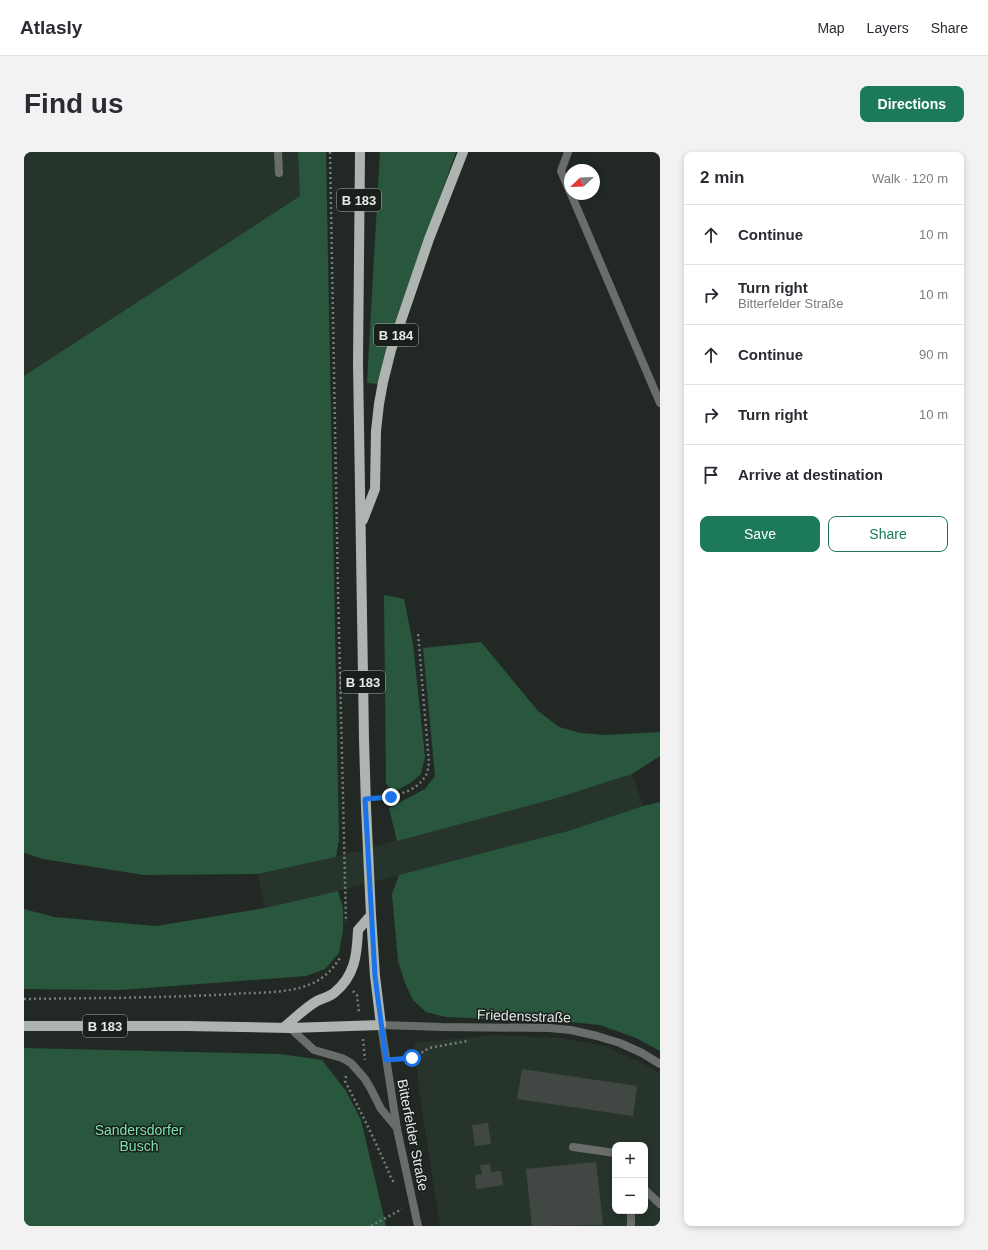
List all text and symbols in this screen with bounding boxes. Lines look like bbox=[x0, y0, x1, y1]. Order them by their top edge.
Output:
text: Atlasly bbox=[20, 17, 82, 38]
text: Map bbox=[817, 20, 845, 36]
text: Layers bbox=[867, 20, 909, 36]
text: Share bbox=[931, 20, 968, 36]
button: Directions bbox=[860, 86, 964, 122]
text: Find us bbox=[24, 88, 124, 119]
north arrow bbox=[564, 164, 600, 200]
text: 2 min bbox=[700, 168, 744, 187]
text: Walk · 120 m bbox=[872, 171, 948, 186]
road number: B 183 bbox=[337, 189, 381, 211]
icon: ahead bbox=[700, 224, 722, 246]
text: Continue bbox=[738, 226, 803, 243]
text: 10 m bbox=[919, 227, 948, 242]
text: Turn right bbox=[738, 279, 808, 296]
icon: right bbox=[700, 284, 722, 306]
text: 10 m bbox=[919, 287, 948, 302]
text: Bitterfelder Straße bbox=[738, 296, 844, 311]
road number: B 184 bbox=[374, 324, 418, 346]
icon: ahead bbox=[700, 344, 722, 366]
text: Continue bbox=[738, 346, 803, 363]
text: 90 m bbox=[919, 347, 948, 362]
icon: right bbox=[700, 404, 722, 426]
text: Turn right bbox=[738, 406, 808, 423]
text: 10 m bbox=[919, 407, 948, 422]
icon: arrive bbox=[700, 464, 722, 486]
text: Arrive at destination bbox=[738, 466, 883, 483]
button: Save bbox=[700, 516, 820, 552]
button: Share bbox=[828, 516, 948, 552]
road number: B 183 bbox=[341, 671, 385, 693]
route end bbox=[382, 788, 400, 806]
street label: Friedensstraße bbox=[477, 1006, 572, 1026]
road number: B 183 bbox=[83, 1015, 127, 1037]
route start bbox=[403, 1049, 421, 1067]
street label: Bitterfelder Straße bbox=[394, 1078, 432, 1192]
park label: Sandersdorfer Busch bbox=[95, 1122, 184, 1154]
map controls bbox=[612, 1142, 648, 1214]
button: + bbox=[612, 1142, 648, 1178]
button: − bbox=[612, 1178, 648, 1214]

